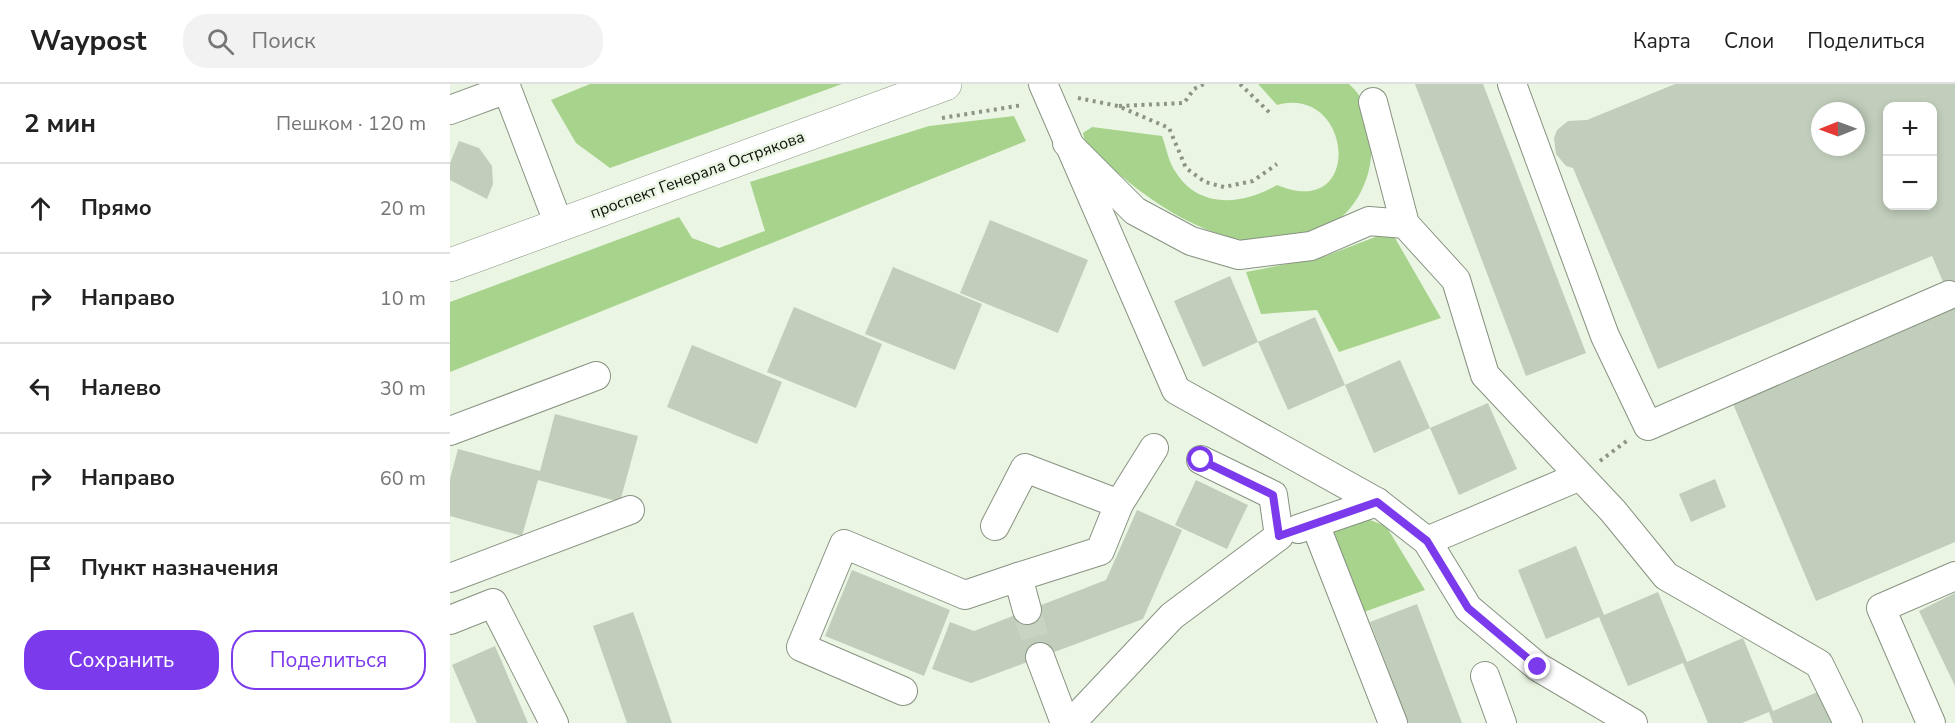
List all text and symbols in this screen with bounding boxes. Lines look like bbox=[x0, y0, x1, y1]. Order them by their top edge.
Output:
search box bbox=[183, 14, 603, 68]
text: Waypost bbox=[30, 22, 147, 60]
icon: search bbox=[204, 25, 237, 58]
text: Поиск bbox=[252, 26, 316, 56]
text: Карта bbox=[1633, 27, 1691, 55]
text: Слои bbox=[1724, 27, 1774, 55]
text: Поделиться bbox=[1807, 27, 1925, 55]
north arrow bbox=[1811, 102, 1865, 156]
map controls bbox=[1883, 102, 1937, 210]
button: + bbox=[1883, 102, 1937, 156]
text: 2 мин bbox=[24, 106, 96, 141]
text: Пешком · 120 m bbox=[276, 110, 426, 137]
street label: проспект Генерала Острякова bbox=[587, 126, 808, 224]
button: − bbox=[1883, 156, 1937, 210]
icon: ahead bbox=[24, 192, 57, 225]
text: Прямо bbox=[81, 193, 152, 223]
text: 20 m bbox=[380, 195, 426, 222]
icon: right bbox=[24, 282, 57, 315]
text: Направо bbox=[81, 283, 175, 313]
text: 10 m bbox=[380, 285, 426, 312]
icon: left bbox=[24, 372, 57, 405]
text: Налево bbox=[81, 373, 161, 403]
text: 30 m bbox=[380, 375, 426, 402]
route start bbox=[1187, 446, 1213, 472]
icon: right bbox=[24, 462, 57, 495]
text: Направо bbox=[81, 463, 175, 493]
text: 60 m bbox=[380, 465, 426, 492]
icon: arrive bbox=[24, 552, 57, 585]
text: Пункт назначения bbox=[81, 553, 279, 583]
button: Сохранить bbox=[24, 630, 219, 690]
button: Поделиться bbox=[231, 630, 426, 690]
route end bbox=[1524, 653, 1550, 679]

